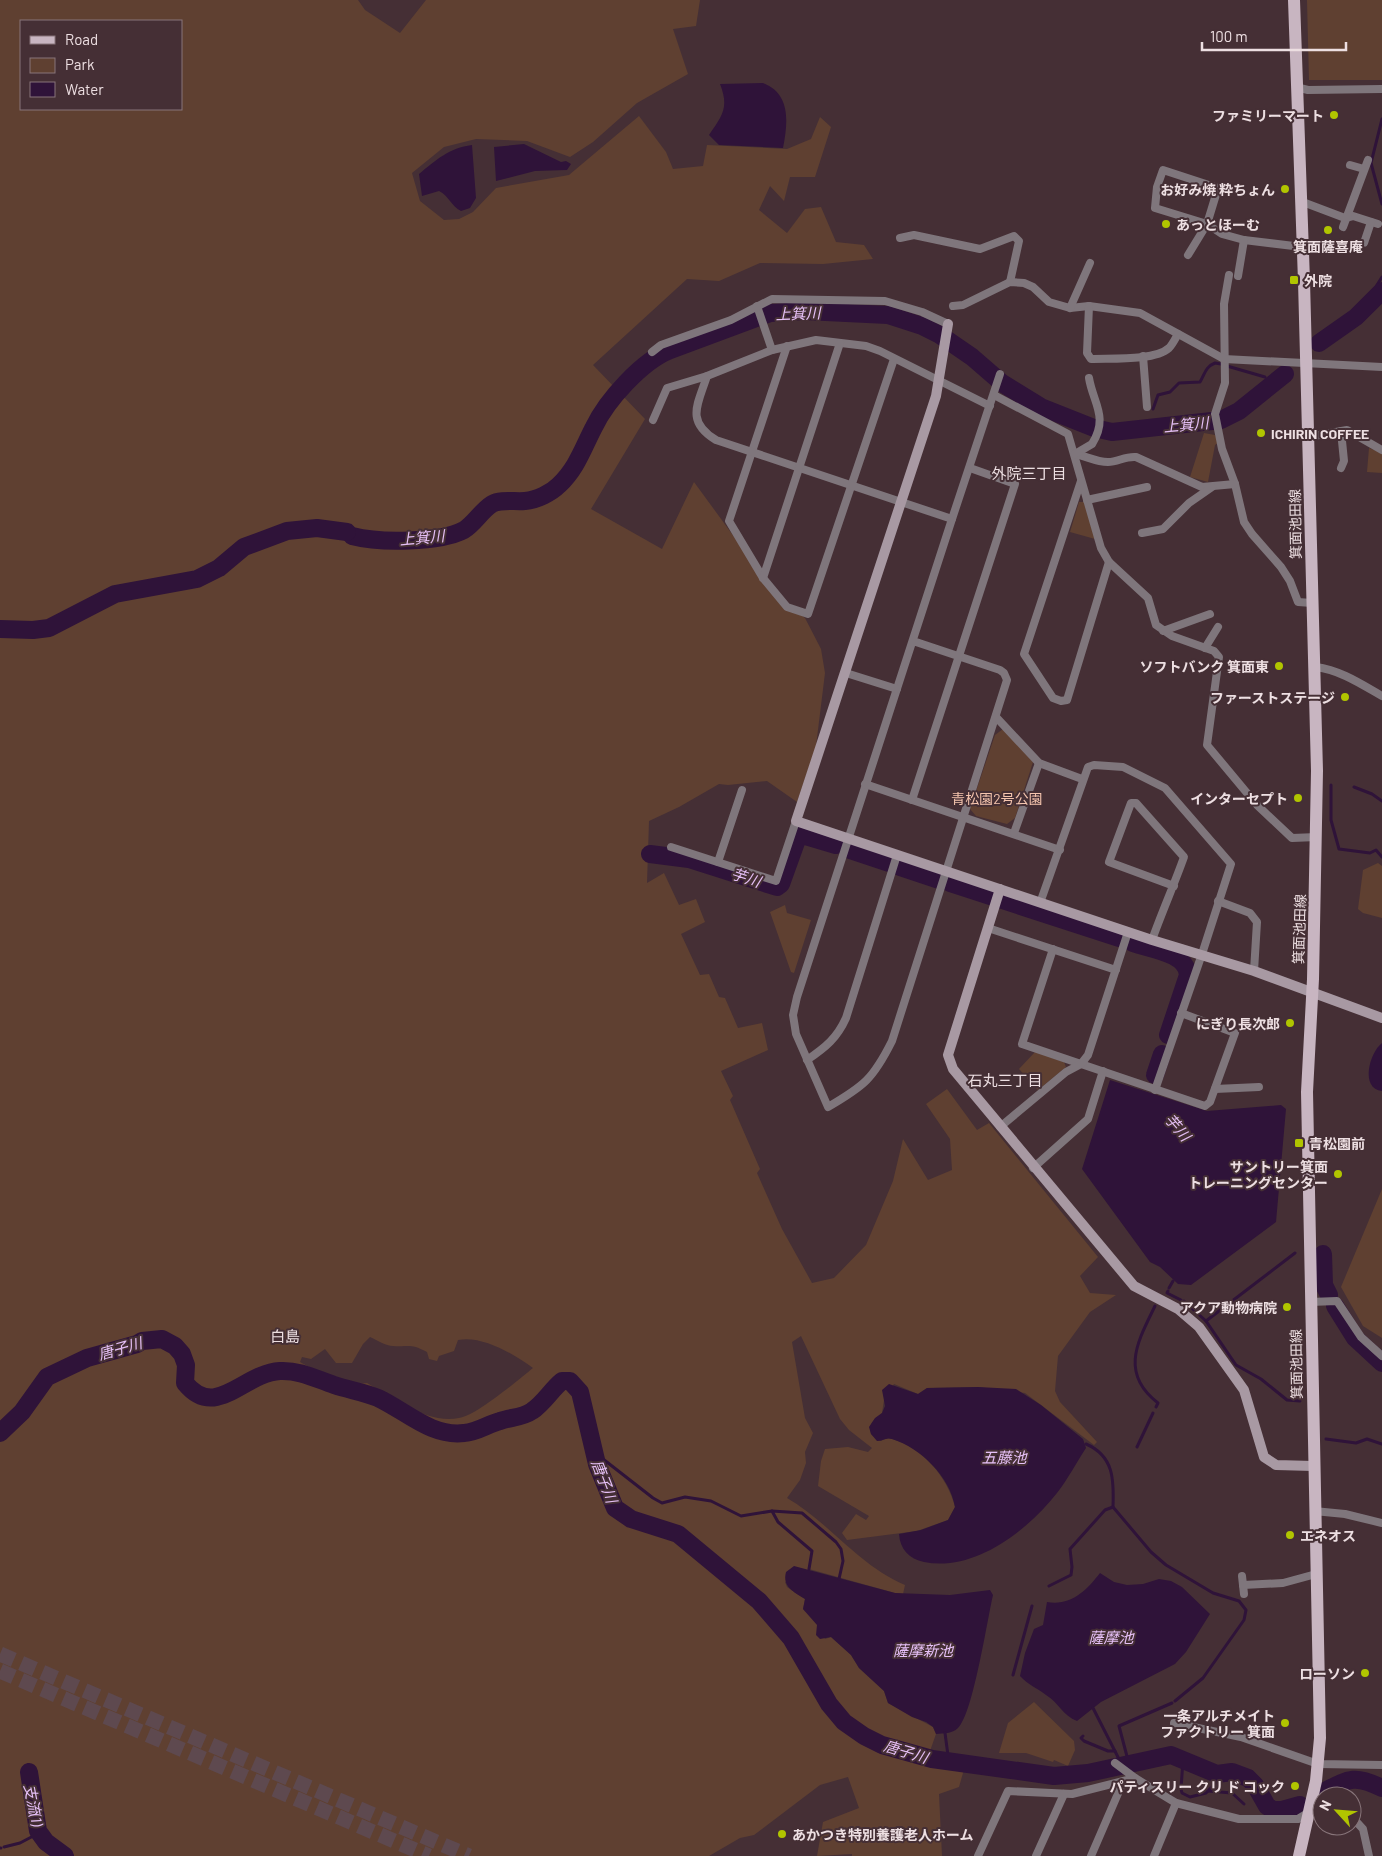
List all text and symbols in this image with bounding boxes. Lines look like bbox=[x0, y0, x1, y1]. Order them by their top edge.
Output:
legend bbox=[20, 20, 182, 110]
scale bar bbox=[1202, 20, 1346, 52]
text: 100 m bbox=[1210, 27, 1248, 45]
text: Road bbox=[65, 30, 98, 48]
text: Park bbox=[65, 55, 95, 73]
text: Water bbox=[65, 80, 104, 98]
place label: ファミリーマート bbox=[1212, 107, 1324, 124]
marker: ファミリーマート bbox=[1328, 109, 1340, 121]
place label: お好み焼 粋ちょん bbox=[1160, 181, 1275, 198]
marker: お好み焼 粋ちょん bbox=[1279, 183, 1291, 195]
place label: あっとほーむ bbox=[1176, 216, 1260, 233]
marker: あっとほーむ bbox=[1160, 218, 1172, 230]
marker: 箕面薩喜庵 bbox=[1322, 224, 1334, 236]
place label: 箕面薩喜庵 bbox=[1293, 238, 1363, 255]
place label: 外院 bbox=[1304, 272, 1332, 289]
marker: 外院 bbox=[1288, 274, 1300, 286]
water label: 上箕川 bbox=[775, 303, 823, 323]
water label: 上箕川 bbox=[1163, 413, 1211, 435]
place label: ICHIRIN COFFEE bbox=[1271, 425, 1369, 442]
marker: ICHIRIN COFFEE bbox=[1255, 427, 1267, 439]
district label: 外院三丁目 bbox=[991, 464, 1067, 482]
street label: 箕面池田線 bbox=[1286, 489, 1304, 559]
water label: 上箕川 bbox=[399, 526, 447, 548]
place label: ソフトバンク 箕面東 bbox=[1140, 658, 1269, 675]
marker: ソフトバンク 箕面東 bbox=[1273, 660, 1285, 672]
place label: ファーストステージ bbox=[1210, 689, 1335, 706]
marker: ファーストステージ bbox=[1339, 691, 1351, 703]
park label: 青松園2号公園 bbox=[951, 790, 1043, 807]
place label: インターセプト bbox=[1190, 790, 1288, 807]
marker: インターセプト bbox=[1292, 792, 1304, 804]
water label: 芋川 bbox=[729, 864, 765, 891]
street label: 箕面池田線 bbox=[1289, 894, 1309, 964]
place label: にぎり長次郎 bbox=[1196, 1015, 1280, 1032]
marker: にぎり長次郎 bbox=[1284, 1017, 1296, 1029]
district label: 石丸三丁目 bbox=[967, 1071, 1043, 1089]
water label: 芋川 bbox=[1161, 1110, 1196, 1146]
place label: 青松園前 bbox=[1309, 1135, 1365, 1152]
marker: 青松園前 bbox=[1293, 1137, 1305, 1149]
place label: サントリー箕面 トレーニングセンター bbox=[1188, 1158, 1328, 1191]
marker: サントリー箕面 トレーニングセンター bbox=[1332, 1168, 1344, 1180]
place label: アクア動物病院 bbox=[1180, 1299, 1277, 1316]
marker: アクア動物病院 bbox=[1281, 1301, 1293, 1313]
district label: 白島 bbox=[270, 1327, 300, 1345]
street label: 箕面池田線 bbox=[1287, 1329, 1305, 1399]
water label: 唐子川 bbox=[96, 1333, 146, 1363]
water label: 五藤池 bbox=[981, 1448, 1028, 1466]
water label: 唐子川 bbox=[589, 1457, 622, 1507]
place label: エネオス bbox=[1300, 1527, 1356, 1544]
marker: エネオス bbox=[1284, 1529, 1296, 1541]
water label: 薩摩池 bbox=[1088, 1628, 1135, 1646]
water label: 薩摩新池 bbox=[893, 1641, 955, 1659]
place label: ローソン bbox=[1299, 1665, 1355, 1682]
marker: ローソン bbox=[1359, 1667, 1371, 1679]
place label: 一条アルチメイト ファクトリー 箕面 bbox=[1160, 1707, 1275, 1740]
marker: 一条アルチメイト ファクトリー 箕面 bbox=[1279, 1717, 1291, 1729]
water label: 唐子川 bbox=[882, 1736, 932, 1767]
place label: パティスリー クリ ド コック bbox=[1109, 1778, 1285, 1795]
marker: パティスリー クリ ド コック bbox=[1289, 1780, 1301, 1792]
water label: 支流(1) bbox=[21, 1782, 47, 1829]
north arrow bbox=[1312, 1786, 1362, 1836]
text: N bbox=[1315, 1797, 1335, 1813]
place label: あかつき特別養護老人ホーム bbox=[792, 1826, 974, 1843]
marker: あかつき特別養護老人ホーム bbox=[776, 1828, 788, 1840]

